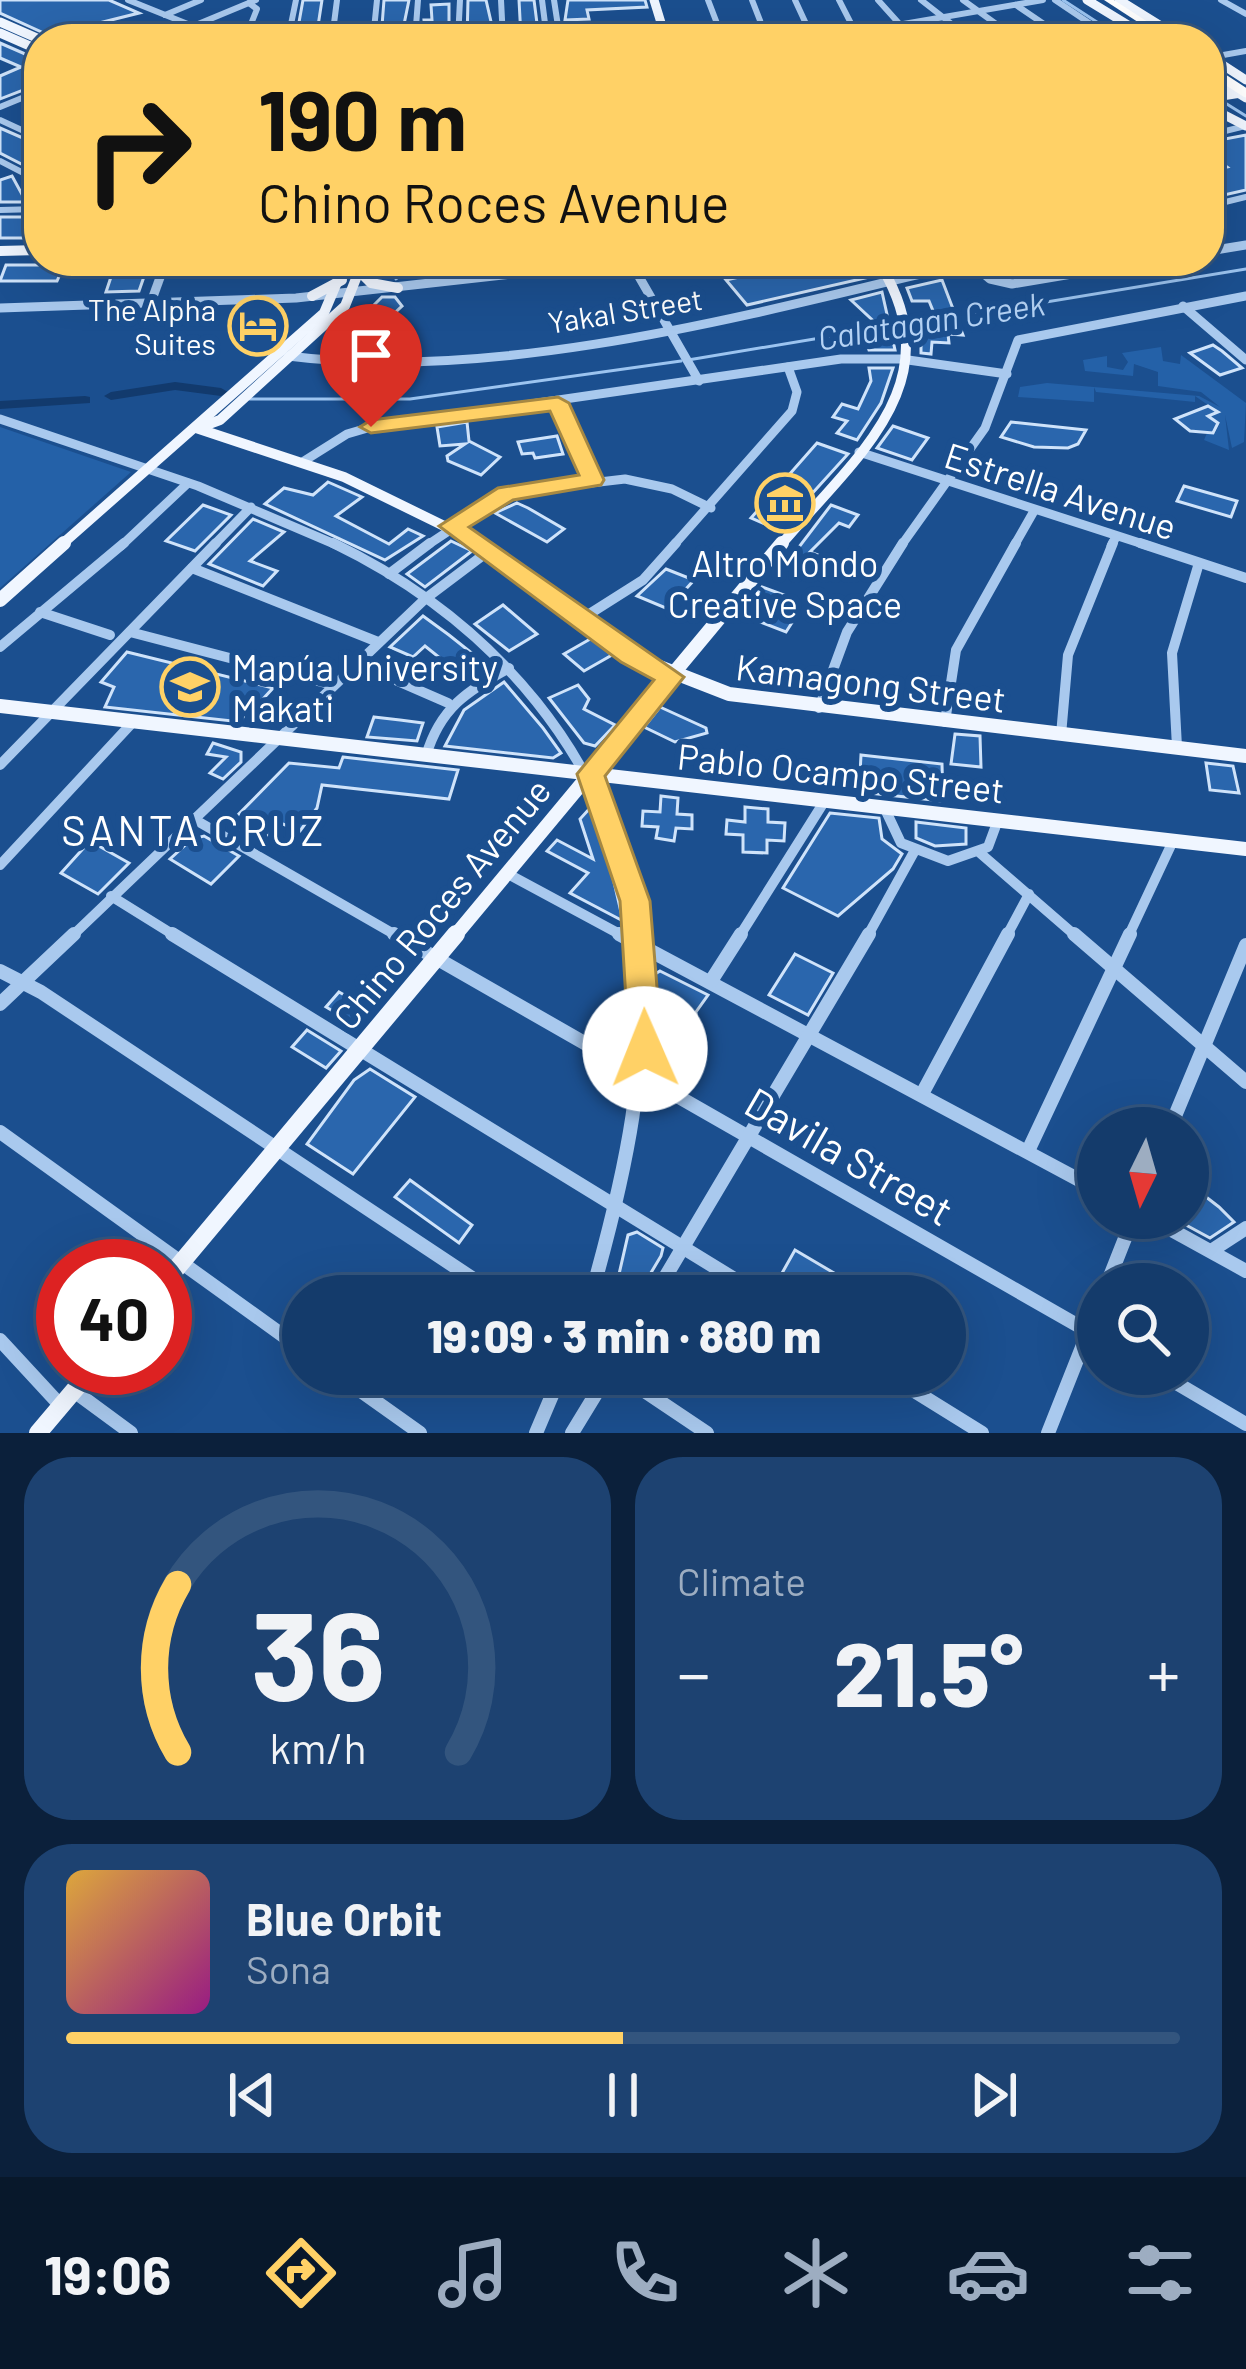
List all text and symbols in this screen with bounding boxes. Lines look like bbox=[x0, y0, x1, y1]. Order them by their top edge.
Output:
text: 190 m bbox=[258, 67, 467, 168]
icon: right bbox=[60, 72, 216, 228]
text: Chino Roces Avenue bbox=[258, 169, 730, 234]
street label: Yakal Street bbox=[545, 280, 705, 340]
water label: Calatagan Creek bbox=[814, 282, 1048, 358]
place label: The Alpha Suites bbox=[88, 291, 216, 361]
hotel icon: The Alpha Suites bbox=[227, 295, 289, 357]
pin bbox=[320, 304, 422, 427]
icon: arrive bbox=[338, 322, 404, 388]
street label: Estrella Avenue bbox=[940, 432, 1182, 548]
museum icon: Altro Mondo Creative Space bbox=[754, 472, 816, 534]
place label: Altro Mondo Creative Space bbox=[668, 541, 902, 625]
street label: Kamagong Street bbox=[734, 644, 1008, 720]
place label: Mapúa University Makati bbox=[232, 645, 498, 729]
school or university icon: Mapúa University Makati bbox=[159, 656, 221, 718]
street label: Pablo Ocampo Street bbox=[675, 733, 1007, 811]
street label: Chino Roces Avenue bbox=[323, 769, 559, 1037]
district label: SANTA CRUZ bbox=[61, 804, 327, 854]
position arrow bbox=[582, 986, 708, 1112]
street label: Davila Street bbox=[737, 1075, 963, 1235]
north arrow bbox=[1077, 1107, 1209, 1239]
map controls bbox=[1077, 1107, 1209, 1395]
speed limit sign: 40 bbox=[36, 1239, 192, 1395]
button: search bbox=[1077, 1263, 1209, 1395]
text: 19:09 · 3 min · 880 m bbox=[427, 1308, 821, 1362]
text: Climate bbox=[677, 1557, 806, 1604]
text: 36 bbox=[250, 1576, 385, 1726]
text: 21.5° bbox=[834, 1617, 1023, 1725]
text: − bbox=[677, 1632, 710, 1711]
text: + bbox=[1147, 1632, 1180, 1711]
text: km/h bbox=[269, 1720, 366, 1772]
text: Blue Orbit bbox=[246, 1891, 442, 1945]
text: Sona bbox=[246, 1945, 331, 1992]
icon: previous bbox=[219, 2062, 285, 2128]
icon: pause bbox=[590, 2062, 656, 2128]
icon: next bbox=[961, 2062, 1027, 2128]
icon: directions bbox=[259, 2231, 343, 2315]
icon: music bbox=[431, 2231, 515, 2315]
icon: phone bbox=[603, 2231, 687, 2315]
icon: climate bbox=[774, 2231, 858, 2315]
icon: car bbox=[946, 2231, 1030, 2315]
icon: filters bbox=[1118, 2231, 1202, 2315]
text: 19:06 bbox=[44, 2241, 171, 2306]

